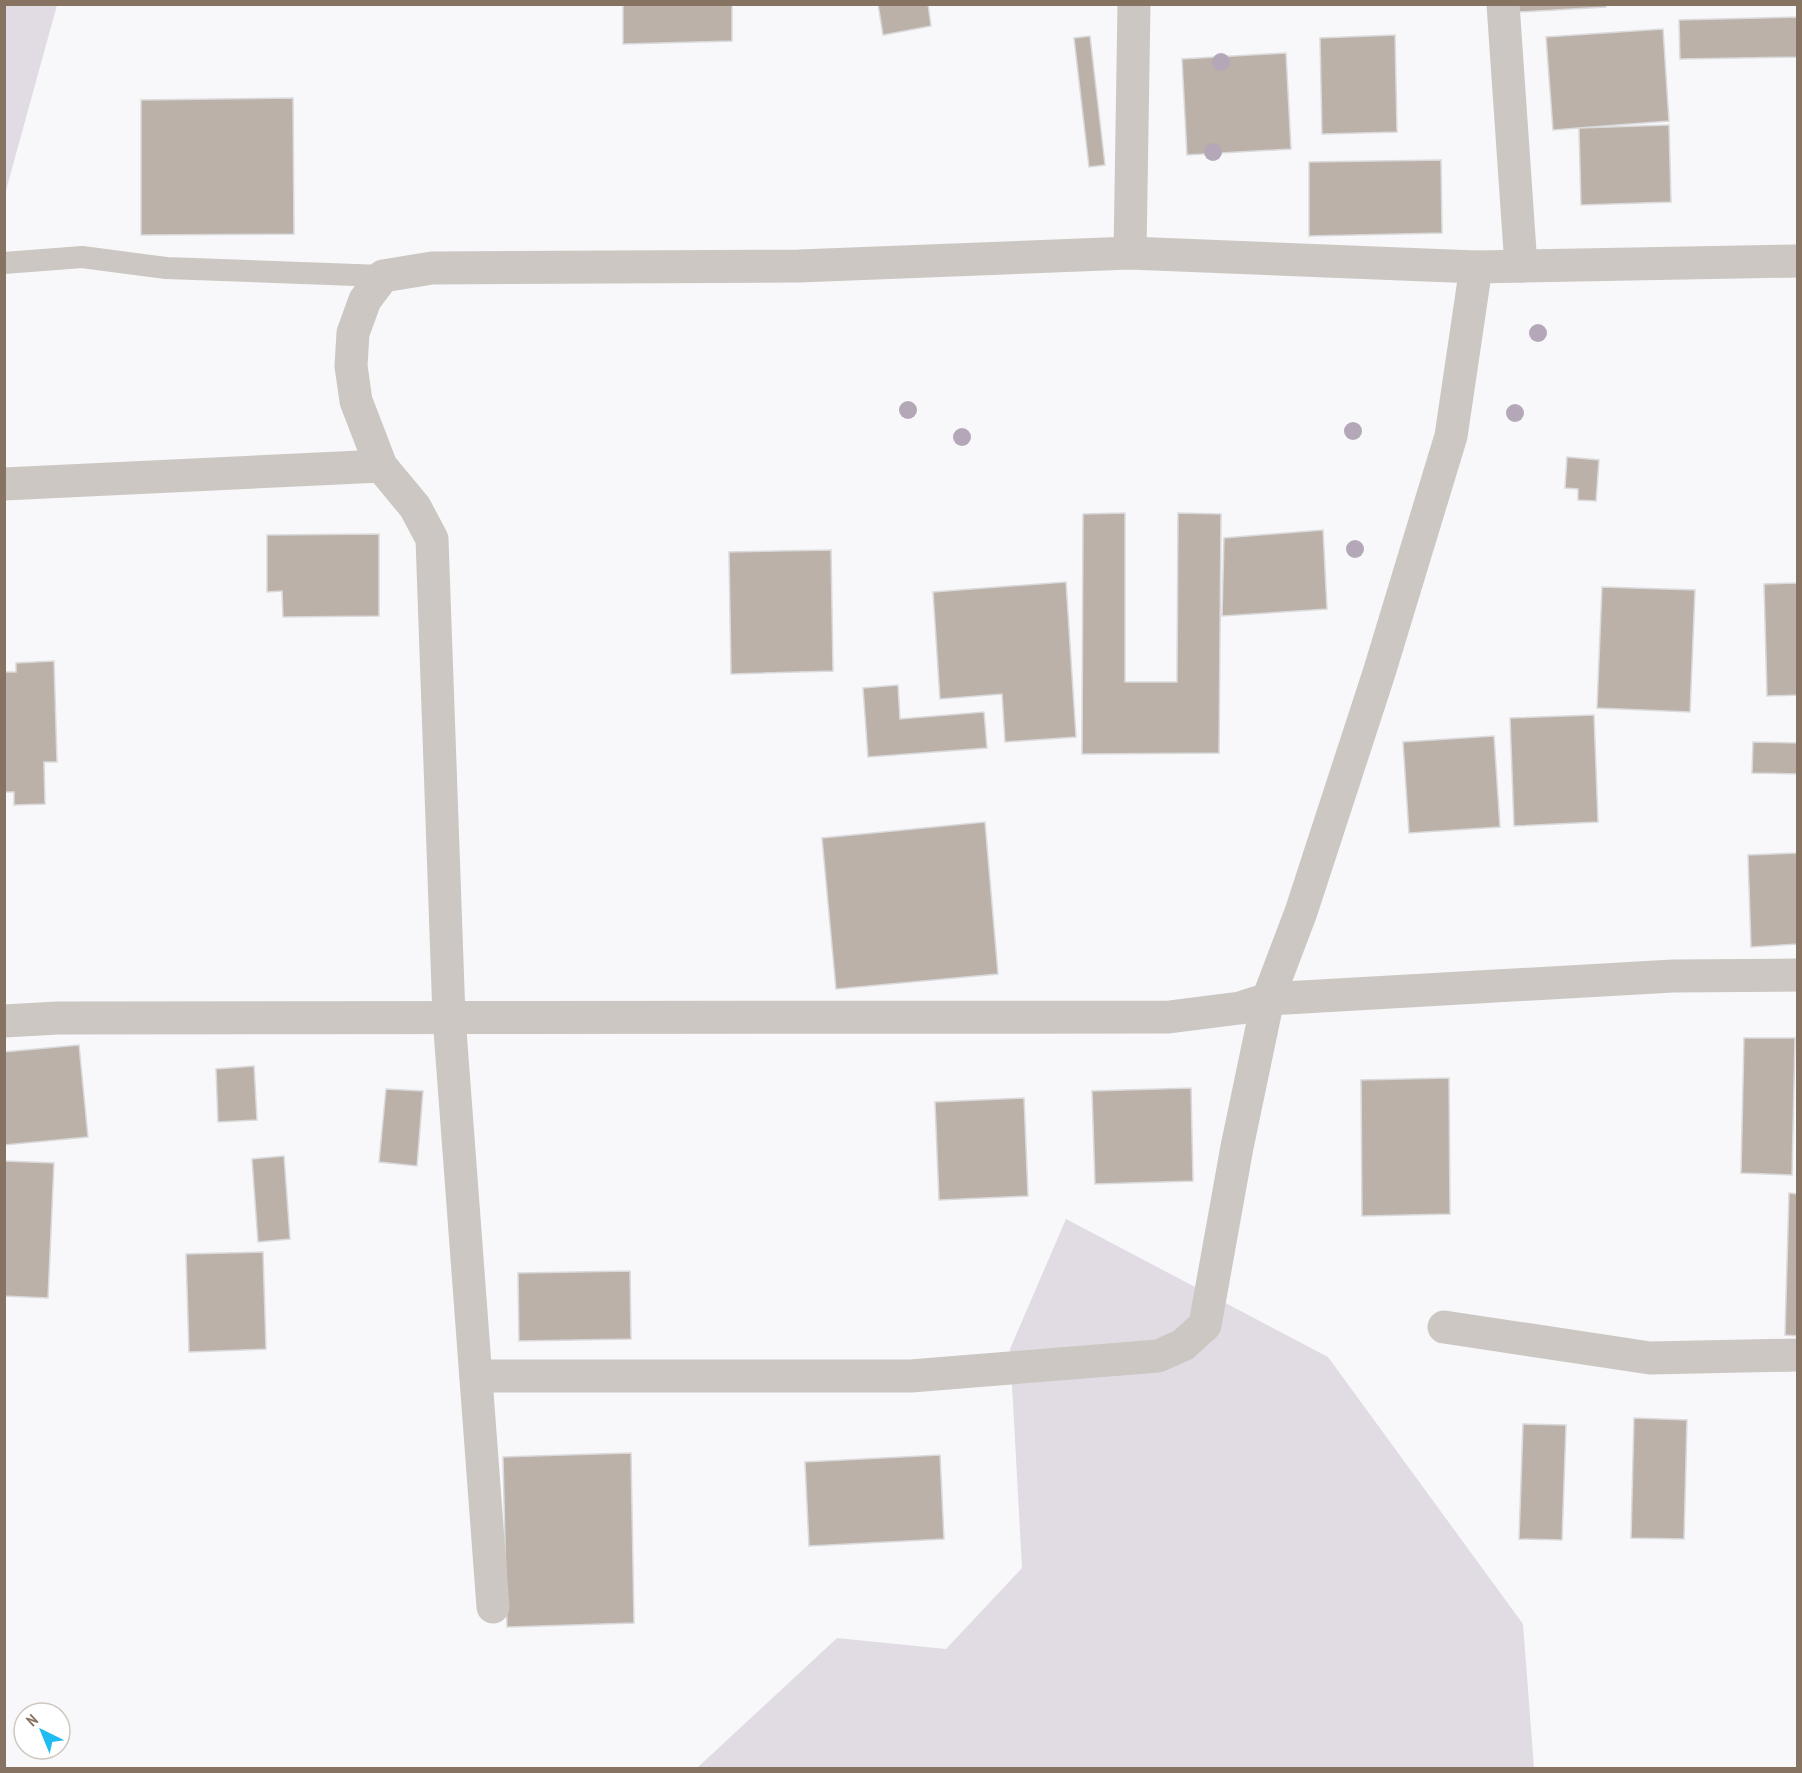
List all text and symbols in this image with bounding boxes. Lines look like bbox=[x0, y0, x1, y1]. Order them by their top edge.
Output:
north arrow bbox=[12, 1701, 72, 1761]
text: N bbox=[22, 1710, 42, 1730]

